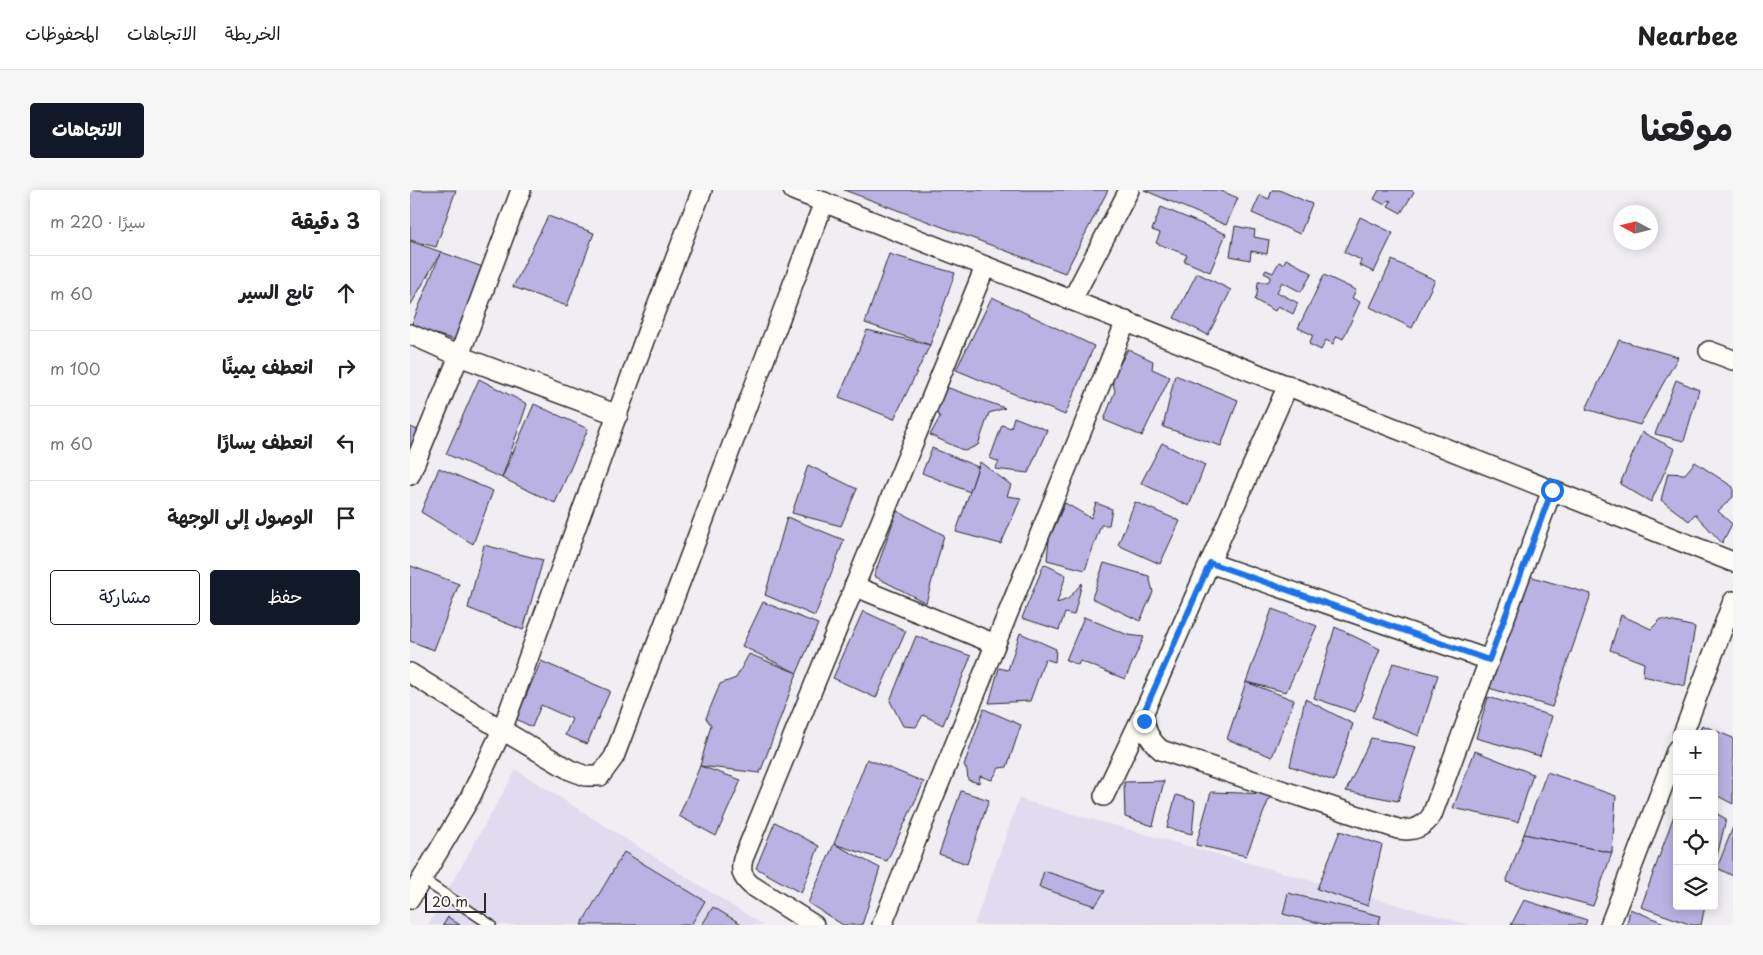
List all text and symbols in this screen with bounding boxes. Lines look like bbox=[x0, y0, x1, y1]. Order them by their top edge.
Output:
text: Nearbee bbox=[1637, 17, 1738, 53]
text: المحفوظات bbox=[25, 19, 99, 46]
text: الاتجاهات bbox=[127, 19, 197, 46]
text: الخريطة bbox=[225, 19, 281, 46]
text: موقعنا bbox=[1640, 100, 1733, 153]
button: الاتجاهات bbox=[30, 103, 144, 158]
text: 3 دقيقة bbox=[291, 204, 360, 236]
north arrow bbox=[1613, 205, 1658, 250]
text: سيرًا · 220 m bbox=[50, 209, 146, 233]
text: تابع السير bbox=[239, 277, 313, 305]
icon: ahead bbox=[332, 279, 360, 307]
text: 60 m bbox=[50, 281, 93, 305]
text: انعطف يمينًا bbox=[222, 352, 313, 380]
icon: right bbox=[332, 354, 360, 382]
text: 100 m bbox=[50, 356, 100, 380]
text: انعطف يسارًا bbox=[217, 427, 313, 455]
icon: left bbox=[332, 429, 360, 457]
text: 60 m bbox=[50, 431, 93, 455]
route start bbox=[1541, 479, 1564, 502]
text: الوصول إلى الوجهة bbox=[167, 502, 313, 530]
icon: arrive bbox=[332, 504, 360, 532]
button: مشاركة bbox=[50, 570, 200, 625]
button: حفظ bbox=[210, 570, 360, 625]
route end bbox=[1133, 710, 1156, 733]
map controls bbox=[1673, 730, 1718, 910]
button: + bbox=[1673, 730, 1718, 775]
button: − bbox=[1673, 775, 1718, 820]
button: locate bbox=[1673, 820, 1718, 865]
button: layers bbox=[1673, 865, 1718, 910]
scale bar bbox=[425, 890, 486, 913]
text: 20 m bbox=[432, 891, 468, 912]

